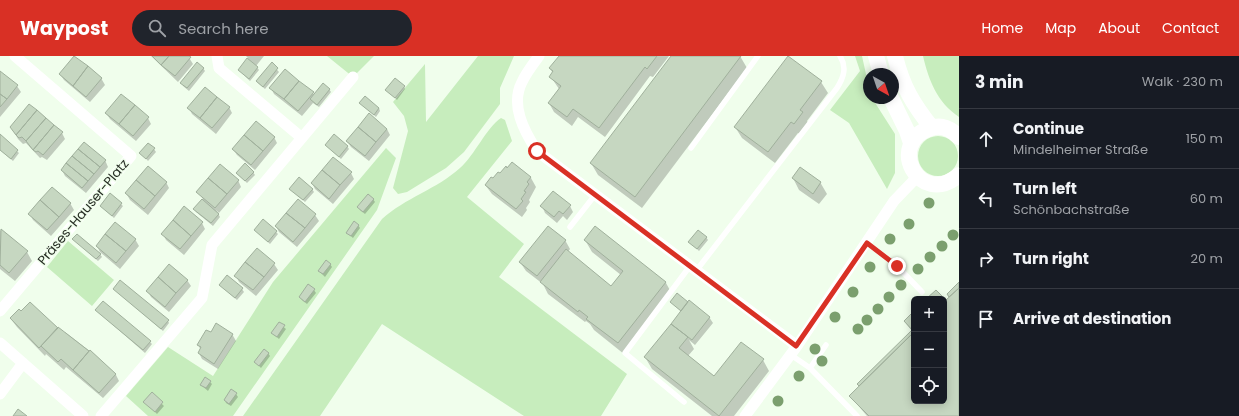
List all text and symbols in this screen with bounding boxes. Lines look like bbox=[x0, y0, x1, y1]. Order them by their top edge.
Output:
search box bbox=[132, 10, 412, 46]
text: Waypost bbox=[20, 15, 108, 42]
icon: search bbox=[146, 17, 168, 39]
text: Search here bbox=[178, 18, 269, 39]
text: Home bbox=[981, 18, 1023, 38]
text: Map bbox=[1045, 18, 1076, 38]
text: About bbox=[1098, 18, 1140, 38]
text: Contact bbox=[1162, 18, 1219, 38]
north arrow bbox=[863, 68, 899, 104]
text: 3 min bbox=[975, 70, 1023, 94]
text: Walk · 230 m bbox=[1142, 72, 1223, 91]
text: Continue bbox=[1013, 118, 1084, 139]
icon: ahead bbox=[975, 128, 997, 150]
text: 150 m bbox=[1186, 129, 1223, 148]
text: Mindelheimer Straße bbox=[1013, 140, 1148, 159]
route start bbox=[528, 142, 546, 160]
street label: Präses-Hauser-Platz bbox=[33, 155, 133, 269]
text: Turn left bbox=[1013, 178, 1077, 199]
icon: left bbox=[975, 188, 997, 210]
text: 60 m bbox=[1190, 189, 1223, 208]
text: Schönbachstraße bbox=[1013, 200, 1129, 219]
icon: right bbox=[975, 248, 997, 270]
text: Turn right bbox=[1013, 248, 1089, 269]
text: 20 m bbox=[1190, 249, 1223, 268]
route end bbox=[888, 257, 906, 275]
map controls bbox=[911, 296, 947, 404]
button: + bbox=[911, 296, 947, 332]
icon: arrive bbox=[975, 308, 997, 330]
text: Arrive at destination bbox=[1013, 308, 1171, 329]
button: − bbox=[911, 332, 947, 368]
button: locate bbox=[911, 368, 947, 404]

